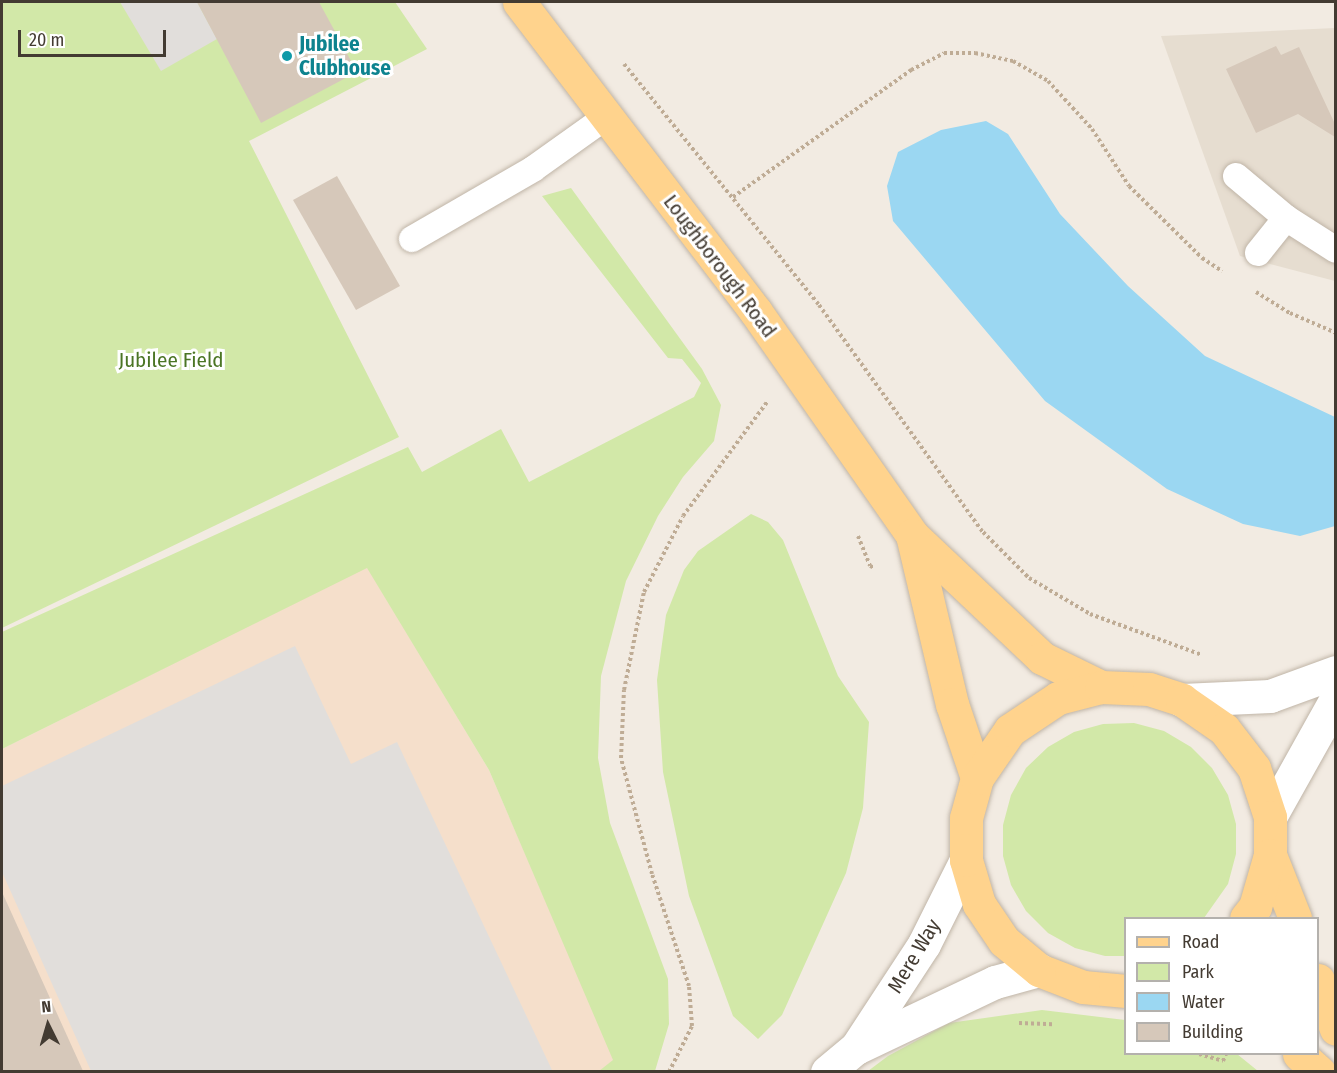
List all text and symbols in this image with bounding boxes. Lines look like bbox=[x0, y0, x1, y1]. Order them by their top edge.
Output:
scale bar bbox=[21, 18, 170, 56]
text: 20 m bbox=[29, 29, 64, 51]
place label: Jubilee Clubhouse bbox=[299, 31, 391, 81]
marker: Jubilee Clubhouse bbox=[280, 49, 294, 63]
street label: Loughborough Road bbox=[658, 190, 782, 342]
park label: Jubilee Field bbox=[118, 347, 224, 373]
street label: Mere Way bbox=[882, 914, 946, 998]
legend bbox=[1124, 917, 1319, 1055]
text: Road bbox=[1182, 931, 1219, 953]
text: Park bbox=[1182, 961, 1214, 983]
text: Water bbox=[1182, 991, 1225, 1013]
north arrow bbox=[18, 995, 78, 1055]
text: N bbox=[41, 997, 52, 1016]
text: Building bbox=[1182, 1021, 1243, 1043]

